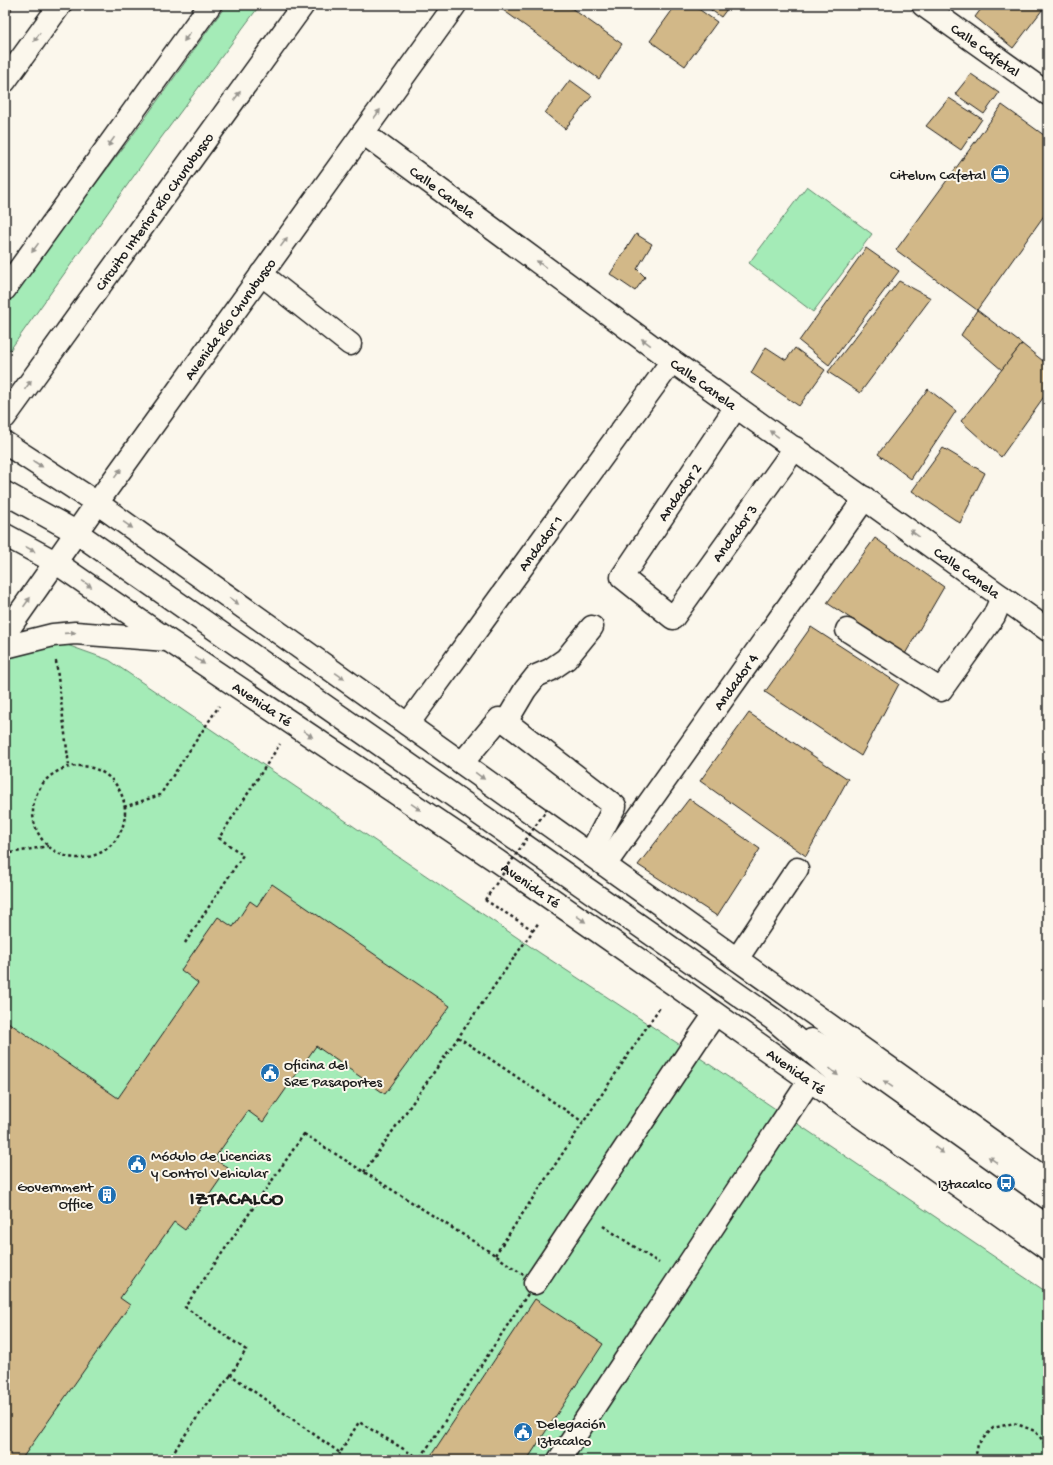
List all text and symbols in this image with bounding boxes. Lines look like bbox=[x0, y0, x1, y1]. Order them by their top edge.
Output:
street label: Calle Cafetal bbox=[946, 20, 1023, 82]
one-way arrow bbox=[33, 31, 41, 42]
one-way arrow bbox=[183, 31, 191, 42]
one-way arrow bbox=[232, 91, 241, 102]
one-way arrow bbox=[373, 109, 381, 119]
street label: Circuito Interior Río Churubusco bbox=[92, 130, 219, 295]
one-way arrow bbox=[107, 137, 115, 147]
street label: Calle Canela bbox=[405, 163, 479, 224]
office icon: Citelum Cafetal bbox=[989, 163, 1011, 185]
place label: Citelum Cafetal bbox=[890, 167, 986, 185]
one-way arrow bbox=[280, 237, 288, 247]
one-way arrow bbox=[31, 242, 39, 253]
street label: Avenida Río Churubusco bbox=[181, 255, 281, 384]
one-way arrow bbox=[536, 261, 546, 269]
one-way arrow bbox=[640, 337, 651, 346]
street label: Calle Canela bbox=[666, 355, 740, 416]
one-way arrow bbox=[24, 380, 32, 391]
one-way arrow bbox=[769, 430, 779, 438]
one-way arrow bbox=[32, 460, 43, 468]
street label: Andador 2 bbox=[655, 461, 707, 525]
one-way arrow bbox=[114, 467, 122, 478]
street label: Andador 3 bbox=[709, 502, 763, 566]
street label: Andador 1 bbox=[515, 513, 568, 575]
one-way arrow bbox=[123, 521, 134, 530]
one-way arrow bbox=[909, 530, 919, 538]
street label: Calle Canela bbox=[929, 544, 1003, 604]
one-way arrow bbox=[24, 545, 36, 552]
one-way arrow bbox=[82, 580, 92, 588]
one-way arrow bbox=[23, 597, 31, 607]
one-way arrow bbox=[229, 597, 240, 605]
one-way arrow bbox=[64, 630, 76, 637]
street label: Andador 4 bbox=[710, 651, 763, 715]
one-way arrow bbox=[194, 658, 206, 665]
one-way arrow bbox=[335, 672, 346, 680]
street label: Avenida Té bbox=[228, 679, 295, 732]
one-way arrow bbox=[303, 730, 313, 738]
one-way arrow bbox=[475, 772, 485, 780]
one-way arrow bbox=[411, 803, 421, 811]
street label: Avenida Té bbox=[497, 860, 563, 913]
one-way arrow bbox=[576, 915, 586, 923]
street label: Avenida Té bbox=[762, 1046, 828, 1100]
place label: Oficina del SRE Pasaportes bbox=[284, 1057, 383, 1092]
public building icon: Oficina del SRE Pasaportes bbox=[259, 1062, 281, 1084]
one-way arrow bbox=[830, 1067, 839, 1076]
one-way arrow bbox=[882, 1080, 893, 1088]
one-way arrow bbox=[933, 1145, 944, 1154]
place label: Módulo de Licencias y Control Vehicular bbox=[151, 1148, 271, 1183]
public building icon: Módulo de Licencias y Control Vehicular bbox=[126, 1153, 148, 1175]
one-way arrow bbox=[988, 1155, 999, 1164]
bus stop icon: Iztacalco bbox=[995, 1172, 1017, 1194]
place label: Iztacalco bbox=[938, 1176, 992, 1194]
place label: Government Office bbox=[17, 1179, 95, 1214]
building icon: Government Office bbox=[96, 1184, 118, 1206]
district label: IZTACALCO bbox=[190, 1189, 284, 1212]
place label: Delegación Iztacalco bbox=[536, 1416, 606, 1451]
public building icon: Delegación Iztacalco bbox=[512, 1421, 534, 1443]

